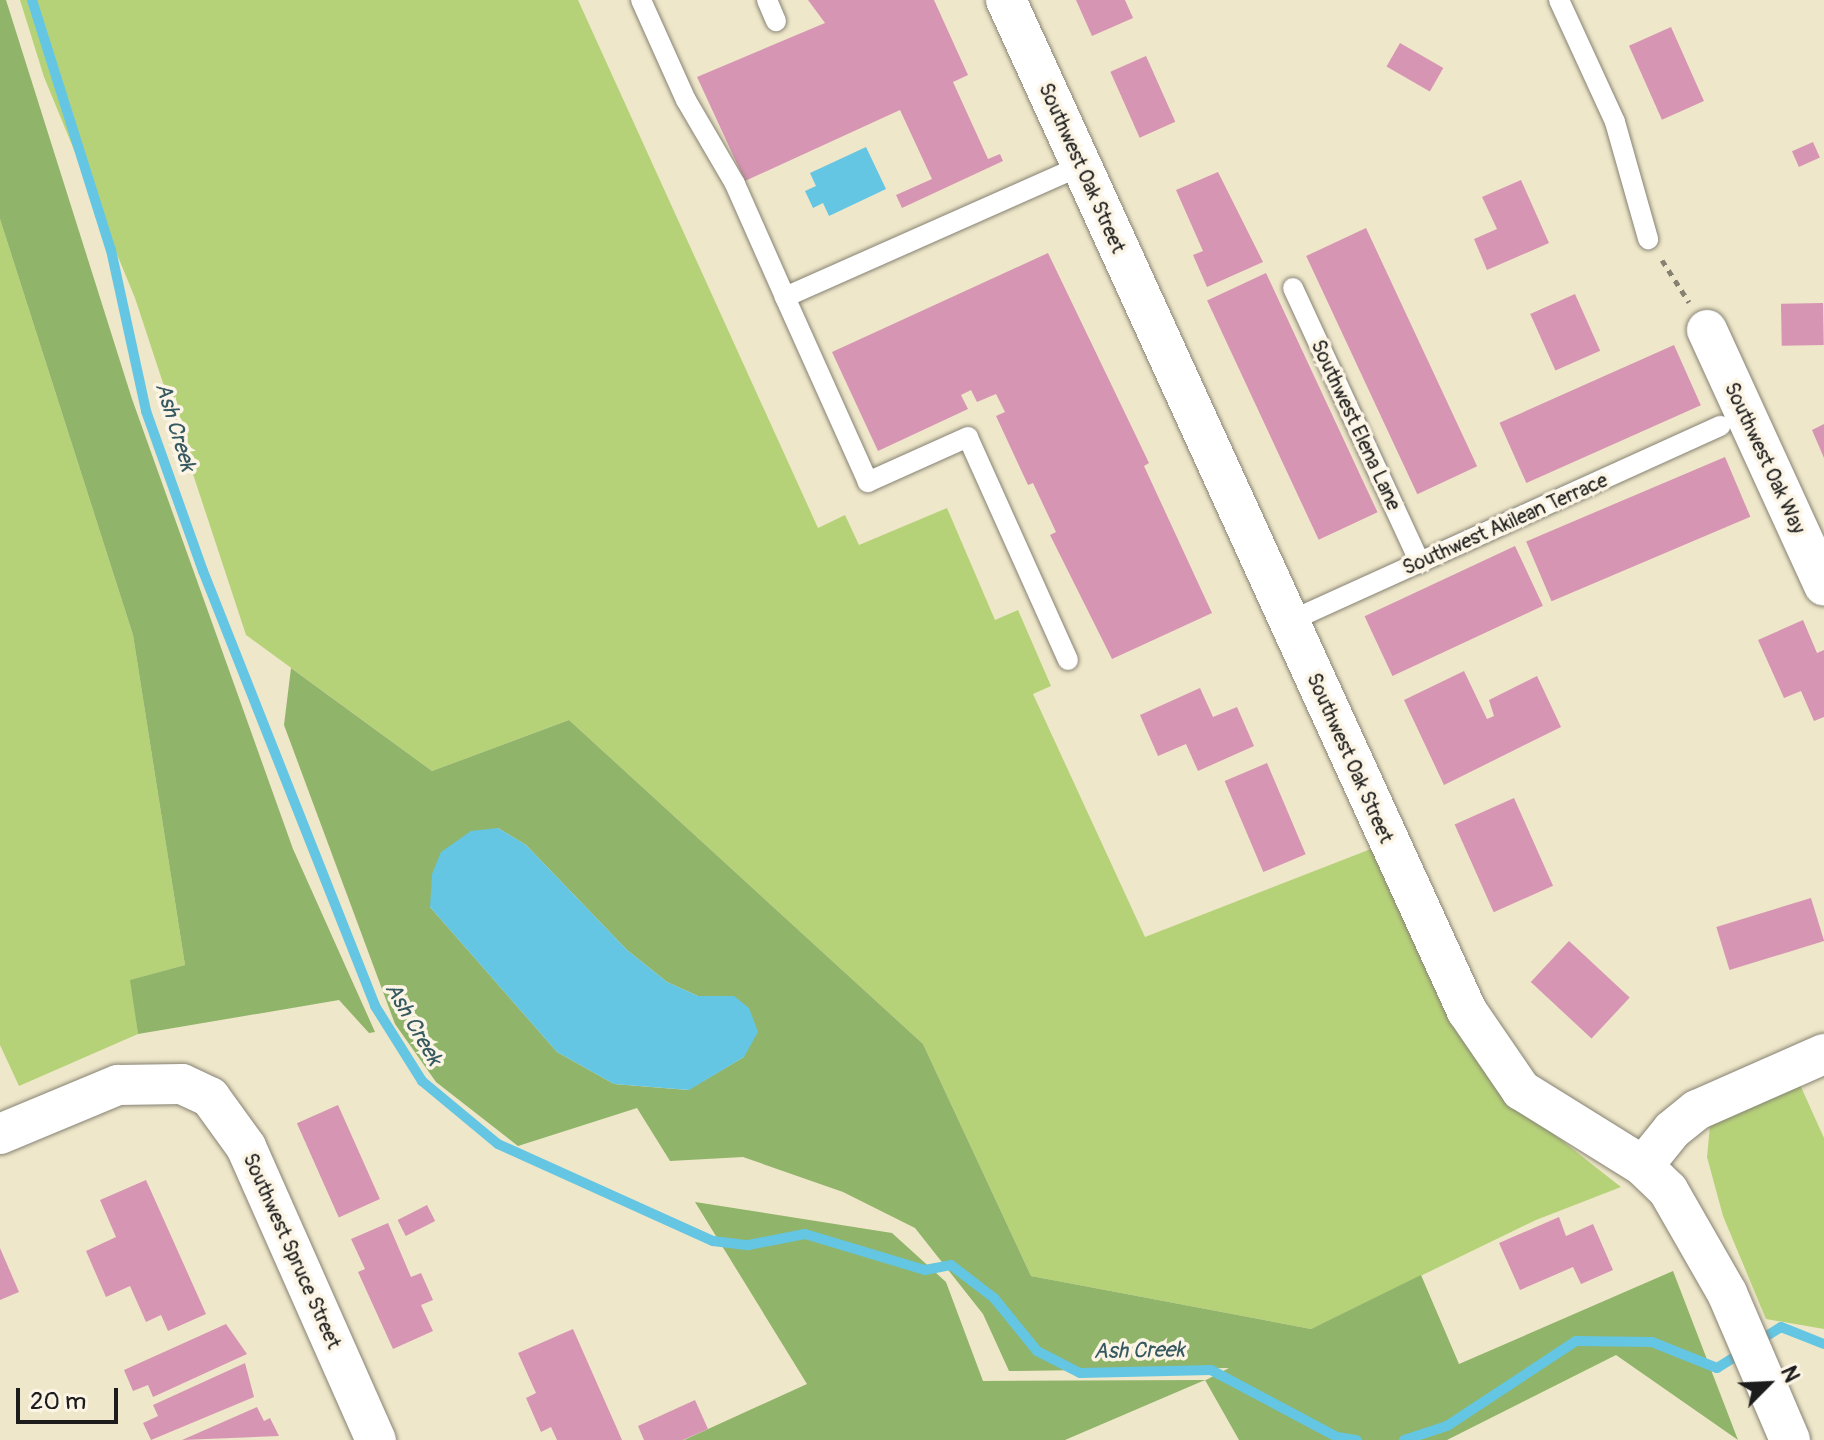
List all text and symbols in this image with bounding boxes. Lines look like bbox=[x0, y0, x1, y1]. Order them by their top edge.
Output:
street label: Southwest Oak Street bbox=[1034, 79, 1130, 257]
street label: Southwest Elena Lane bbox=[1306, 336, 1406, 514]
street label: Southwest Oak Way bbox=[1719, 379, 1811, 537]
water label: Ash Creek bbox=[149, 380, 201, 474]
street label: Southwest Akilean Terrace bbox=[1399, 468, 1611, 580]
street label: Southwest Oak Street bbox=[1302, 669, 1398, 847]
water label: Ash Creek bbox=[379, 978, 447, 1070]
street label: Southwest Spruce Street bbox=[238, 1150, 346, 1352]
water label: Ash Creek bbox=[1093, 1337, 1185, 1365]
north arrow bbox=[1728, 1344, 1808, 1424]
text: N bbox=[1774, 1362, 1806, 1387]
scale bar bbox=[20, 1372, 122, 1422]
text: 20 m bbox=[30, 1387, 86, 1416]

